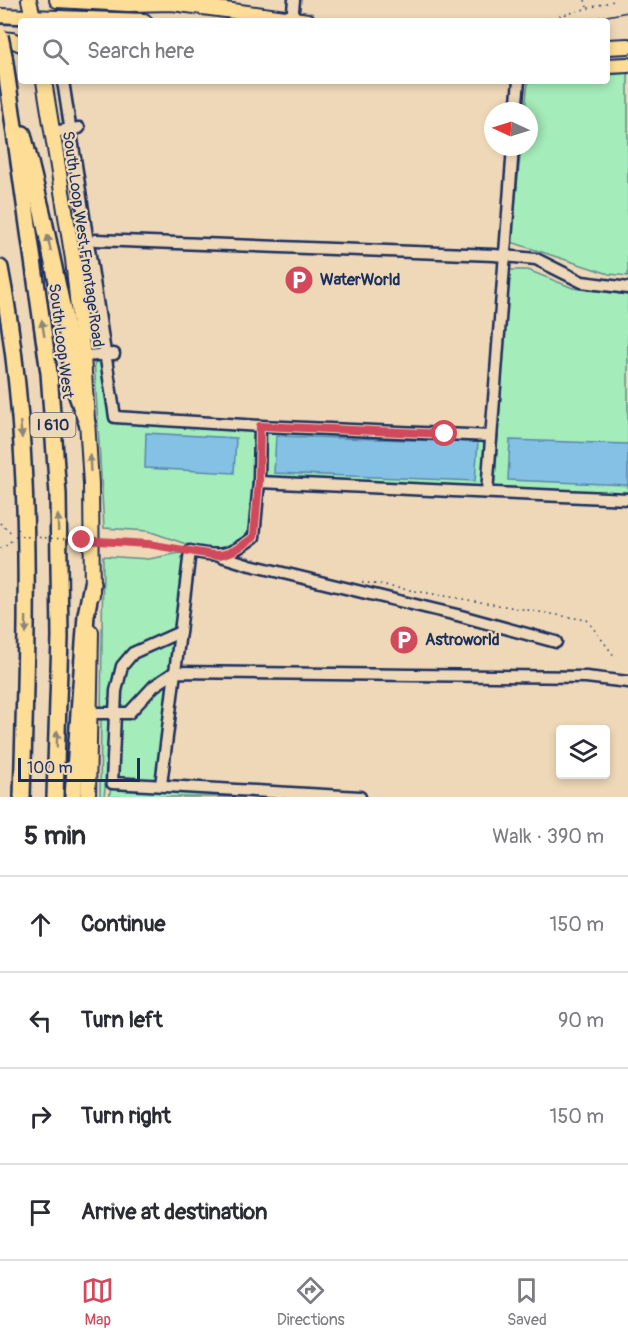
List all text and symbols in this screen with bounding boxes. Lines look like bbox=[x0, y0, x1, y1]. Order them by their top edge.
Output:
search box bbox=[18, 18, 610, 84]
icon: search bbox=[39, 35, 72, 68]
text: Search here bbox=[87, 37, 194, 65]
north arrow bbox=[484, 102, 538, 156]
street label: South Loop West Frontage Road bbox=[58, 130, 108, 348]
one-way arrow bbox=[44, 234, 53, 253]
parking icon: WaterWorld bbox=[283, 264, 315, 296]
place label: WaterWorld bbox=[320, 270, 400, 290]
street label: South Loop West bbox=[44, 282, 78, 400]
one-way arrow bbox=[38, 319, 47, 338]
road number: I 610 bbox=[31, 413, 76, 437]
route start bbox=[431, 420, 457, 446]
one-way arrow bbox=[16, 421, 26, 440]
one-way arrow bbox=[85, 454, 94, 473]
one-way arrow bbox=[54, 513, 63, 532]
route end bbox=[68, 526, 94, 552]
one-way arrow bbox=[22, 615, 31, 634]
parking icon: Astroworld bbox=[388, 624, 420, 656]
place label: Astroworld bbox=[425, 630, 500, 650]
map controls bbox=[556, 725, 610, 779]
button: layers bbox=[556, 725, 610, 779]
one-way arrow bbox=[52, 729, 62, 748]
scale bar bbox=[18, 755, 140, 782]
text: 100 m bbox=[27, 758, 73, 778]
text: 5 min bbox=[24, 820, 86, 852]
text: Walk · 390 m bbox=[492, 824, 604, 849]
icon: ahead bbox=[24, 908, 57, 941]
text: Continue bbox=[81, 910, 165, 938]
text: 150 m bbox=[550, 912, 604, 937]
icon: left bbox=[24, 1004, 57, 1037]
text: Turn left bbox=[81, 1006, 163, 1034]
text: 90 m bbox=[558, 1008, 604, 1033]
icon: right bbox=[24, 1100, 57, 1133]
text: Turn right bbox=[81, 1102, 171, 1130]
text: 150 m bbox=[550, 1104, 604, 1129]
icon: arrive bbox=[24, 1196, 57, 1229]
text: Arrive at destination bbox=[81, 1198, 267, 1226]
tab: Map bbox=[81, 1274, 114, 1330]
tab: Directions bbox=[277, 1274, 345, 1330]
tab: Saved bbox=[507, 1274, 547, 1330]

